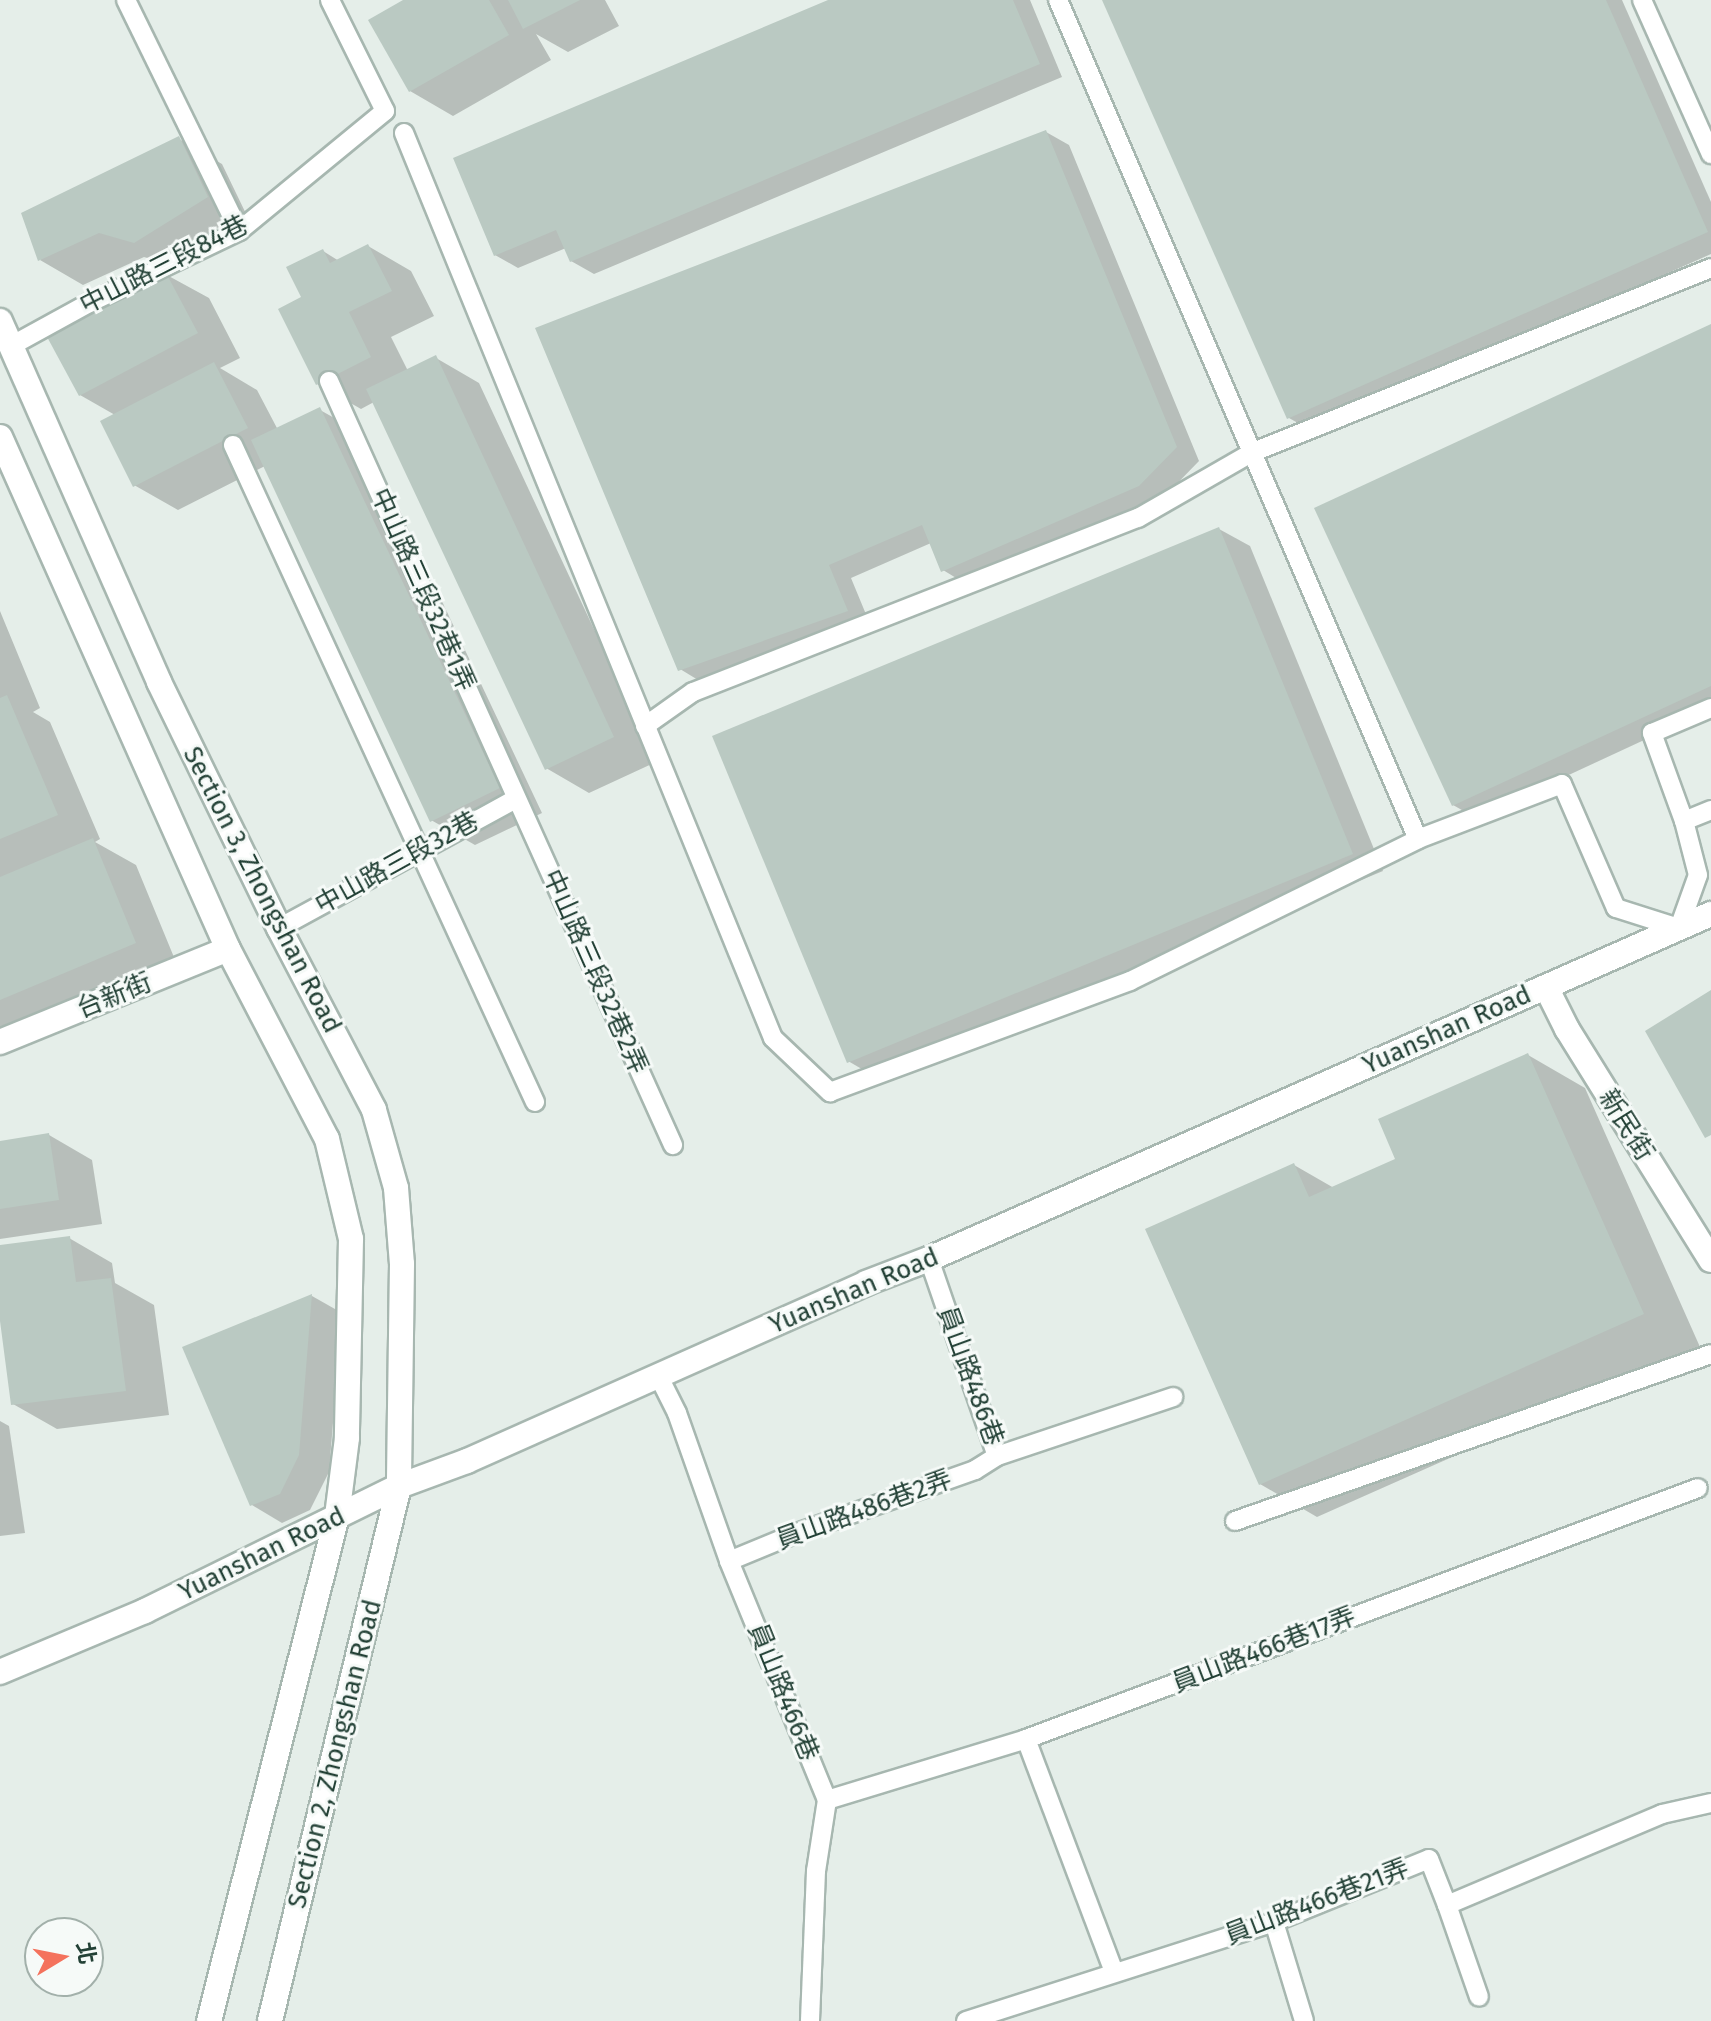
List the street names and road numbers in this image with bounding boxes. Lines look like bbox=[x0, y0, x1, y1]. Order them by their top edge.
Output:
street label: 中山路三段84巷 bbox=[75, 209, 253, 321]
street label: 中山路三段32巷1弄 bbox=[364, 484, 482, 696]
street label: Section 3, Zhongshan Road bbox=[176, 742, 348, 1038]
street label: 中山路三段32巷 bbox=[310, 805, 484, 921]
street label: 中山路三段32巷2弄 bbox=[536, 865, 654, 1079]
street label: 台新街 bbox=[72, 967, 156, 1025]
street label: Yuanshan Road bbox=[1358, 979, 1536, 1081]
street label: 新民街 bbox=[1592, 1084, 1660, 1166]
street label: Yuanshan Road bbox=[765, 1241, 943, 1341]
street label: 員山路486巷 bbox=[930, 1302, 1010, 1450]
street label: 員山路486巷2弄 bbox=[772, 1464, 956, 1556]
street label: Yuanshan Road bbox=[174, 1500, 350, 1608]
street label: Section 2, Zhongshan Road bbox=[282, 1596, 388, 1912]
street label: 員山路466巷17弄 bbox=[1168, 1601, 1360, 1699]
street label: 員山路466巷 bbox=[741, 1619, 825, 1765]
street label: 員山路466巷21弄 bbox=[1220, 1852, 1414, 1952]

